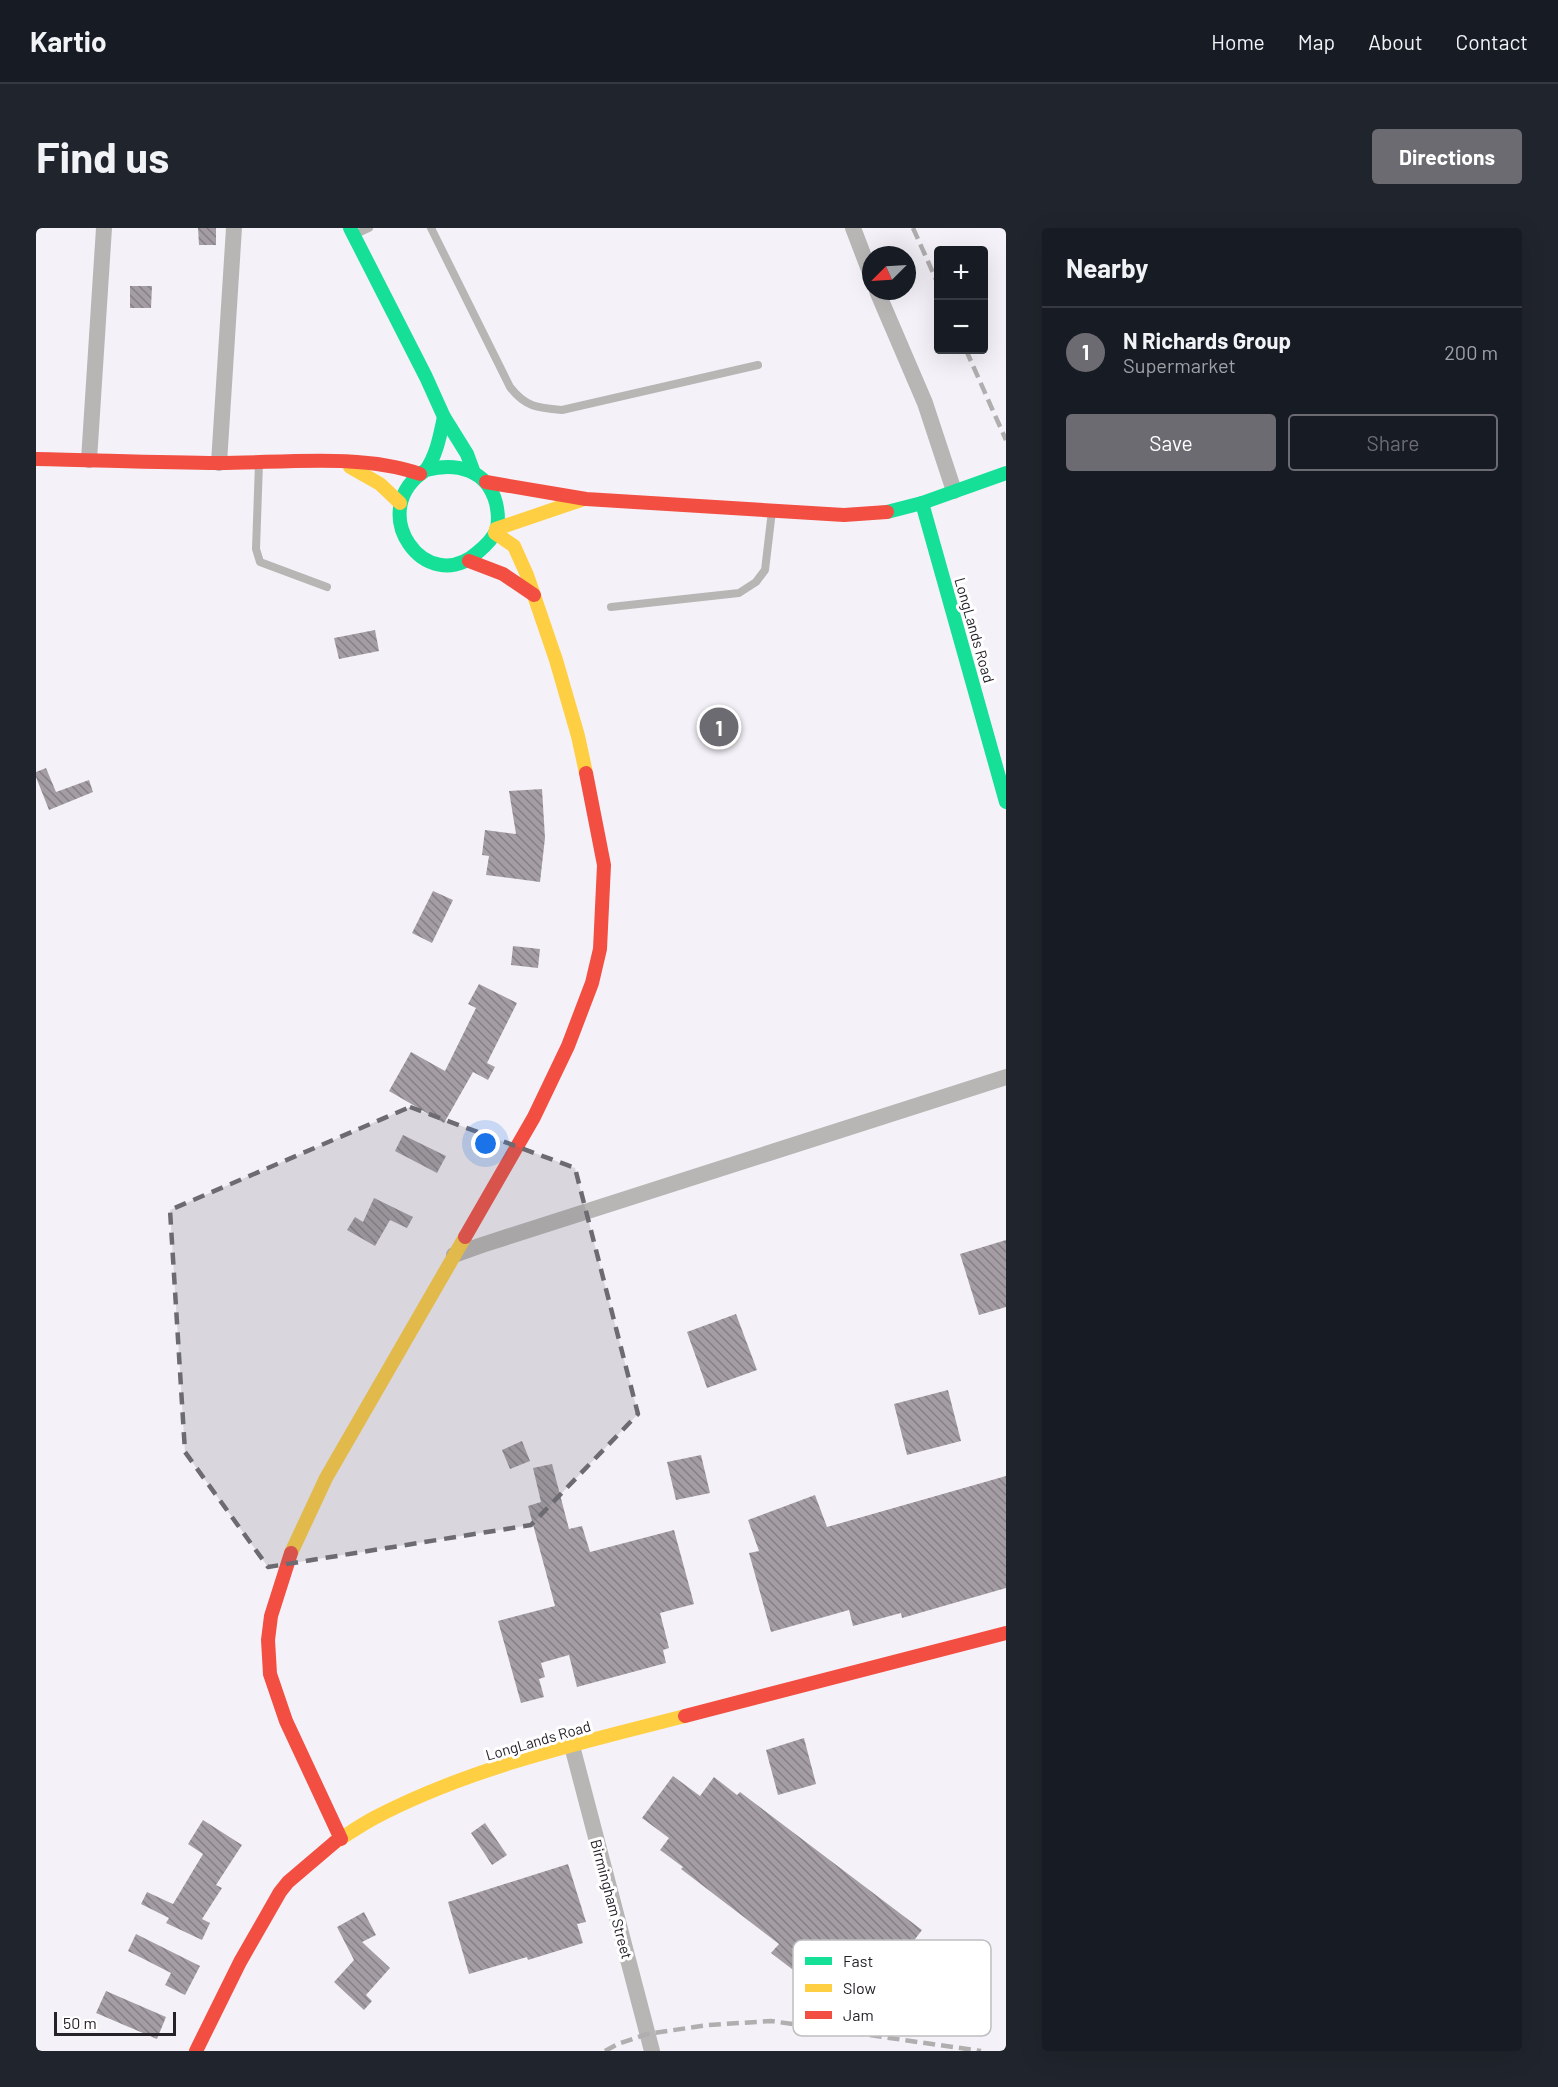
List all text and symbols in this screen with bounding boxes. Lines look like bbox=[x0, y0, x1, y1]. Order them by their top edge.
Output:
text: Kartio bbox=[30, 24, 107, 58]
text: Home bbox=[1211, 29, 1265, 54]
text: Map bbox=[1298, 29, 1335, 54]
text: About bbox=[1368, 29, 1423, 54]
text: Contact bbox=[1456, 29, 1528, 54]
button: Directions bbox=[1372, 129, 1522, 184]
text: Find us bbox=[36, 131, 169, 181]
north arrow bbox=[862, 246, 916, 300]
map controls bbox=[934, 246, 988, 354]
button: + bbox=[934, 246, 988, 300]
text: Nearby bbox=[1066, 252, 1148, 283]
button: − bbox=[934, 300, 988, 354]
text: N Richards Group bbox=[1123, 327, 1291, 353]
text: 1 bbox=[1082, 340, 1089, 364]
text: 200 m bbox=[1444, 340, 1498, 364]
text: Supermarket bbox=[1123, 353, 1236, 377]
button: Save bbox=[1066, 414, 1276, 471]
button: Share bbox=[1288, 414, 1498, 471]
street label: LongLands Road bbox=[951, 575, 999, 685]
pin: 1 bbox=[700, 704, 738, 750]
your location bbox=[471, 1129, 500, 1158]
street label: LongLands Road bbox=[483, 1716, 593, 1764]
street label: Birmingham Street bbox=[587, 1837, 637, 1961]
legend bbox=[793, 1940, 991, 2036]
text: Fast bbox=[843, 1951, 873, 1970]
text: Slow bbox=[843, 1978, 876, 1997]
text: Jam bbox=[843, 2005, 874, 2024]
scale bar bbox=[54, 2009, 176, 2036]
text: 50 m bbox=[63, 2013, 97, 2032]

